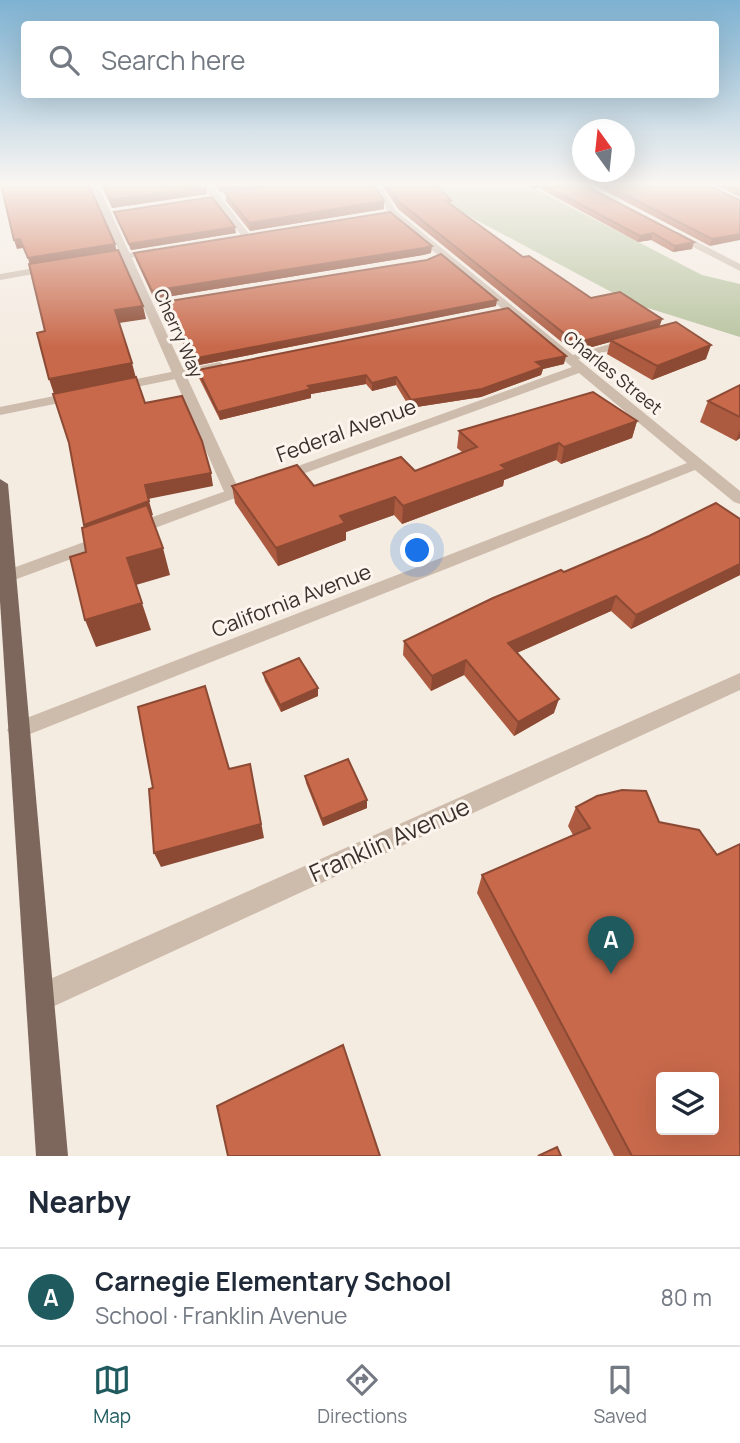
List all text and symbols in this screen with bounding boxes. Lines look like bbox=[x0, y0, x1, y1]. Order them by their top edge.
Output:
search box bbox=[21, 21, 719, 98]
icon: search bbox=[45, 41, 83, 79]
text: Search here bbox=[101, 42, 246, 78]
north arrow bbox=[572, 119, 635, 182]
street label: Cherry Way bbox=[149, 285, 209, 382]
street label: Charles Street bbox=[559, 325, 667, 419]
street label: Federal Avenue bbox=[272, 392, 420, 468]
your location bbox=[400, 533, 434, 567]
street label: California Avenue bbox=[207, 557, 375, 643]
street label: Franklin Avenue bbox=[304, 789, 474, 889]
pin: A bbox=[588, 916, 634, 974]
map controls bbox=[656, 1072, 719, 1135]
button: layers bbox=[656, 1072, 719, 1135]
text: Nearby bbox=[28, 1181, 131, 1222]
text: Carnegie Elementary School bbox=[95, 1263, 452, 1299]
text: A bbox=[43, 1281, 59, 1313]
text: 80 m bbox=[661, 1281, 712, 1313]
text: School · Franklin Avenue bbox=[95, 1299, 348, 1331]
tab: Map bbox=[93, 1361, 131, 1429]
tab: Directions bbox=[317, 1361, 407, 1429]
tab: Saved bbox=[593, 1361, 647, 1429]

